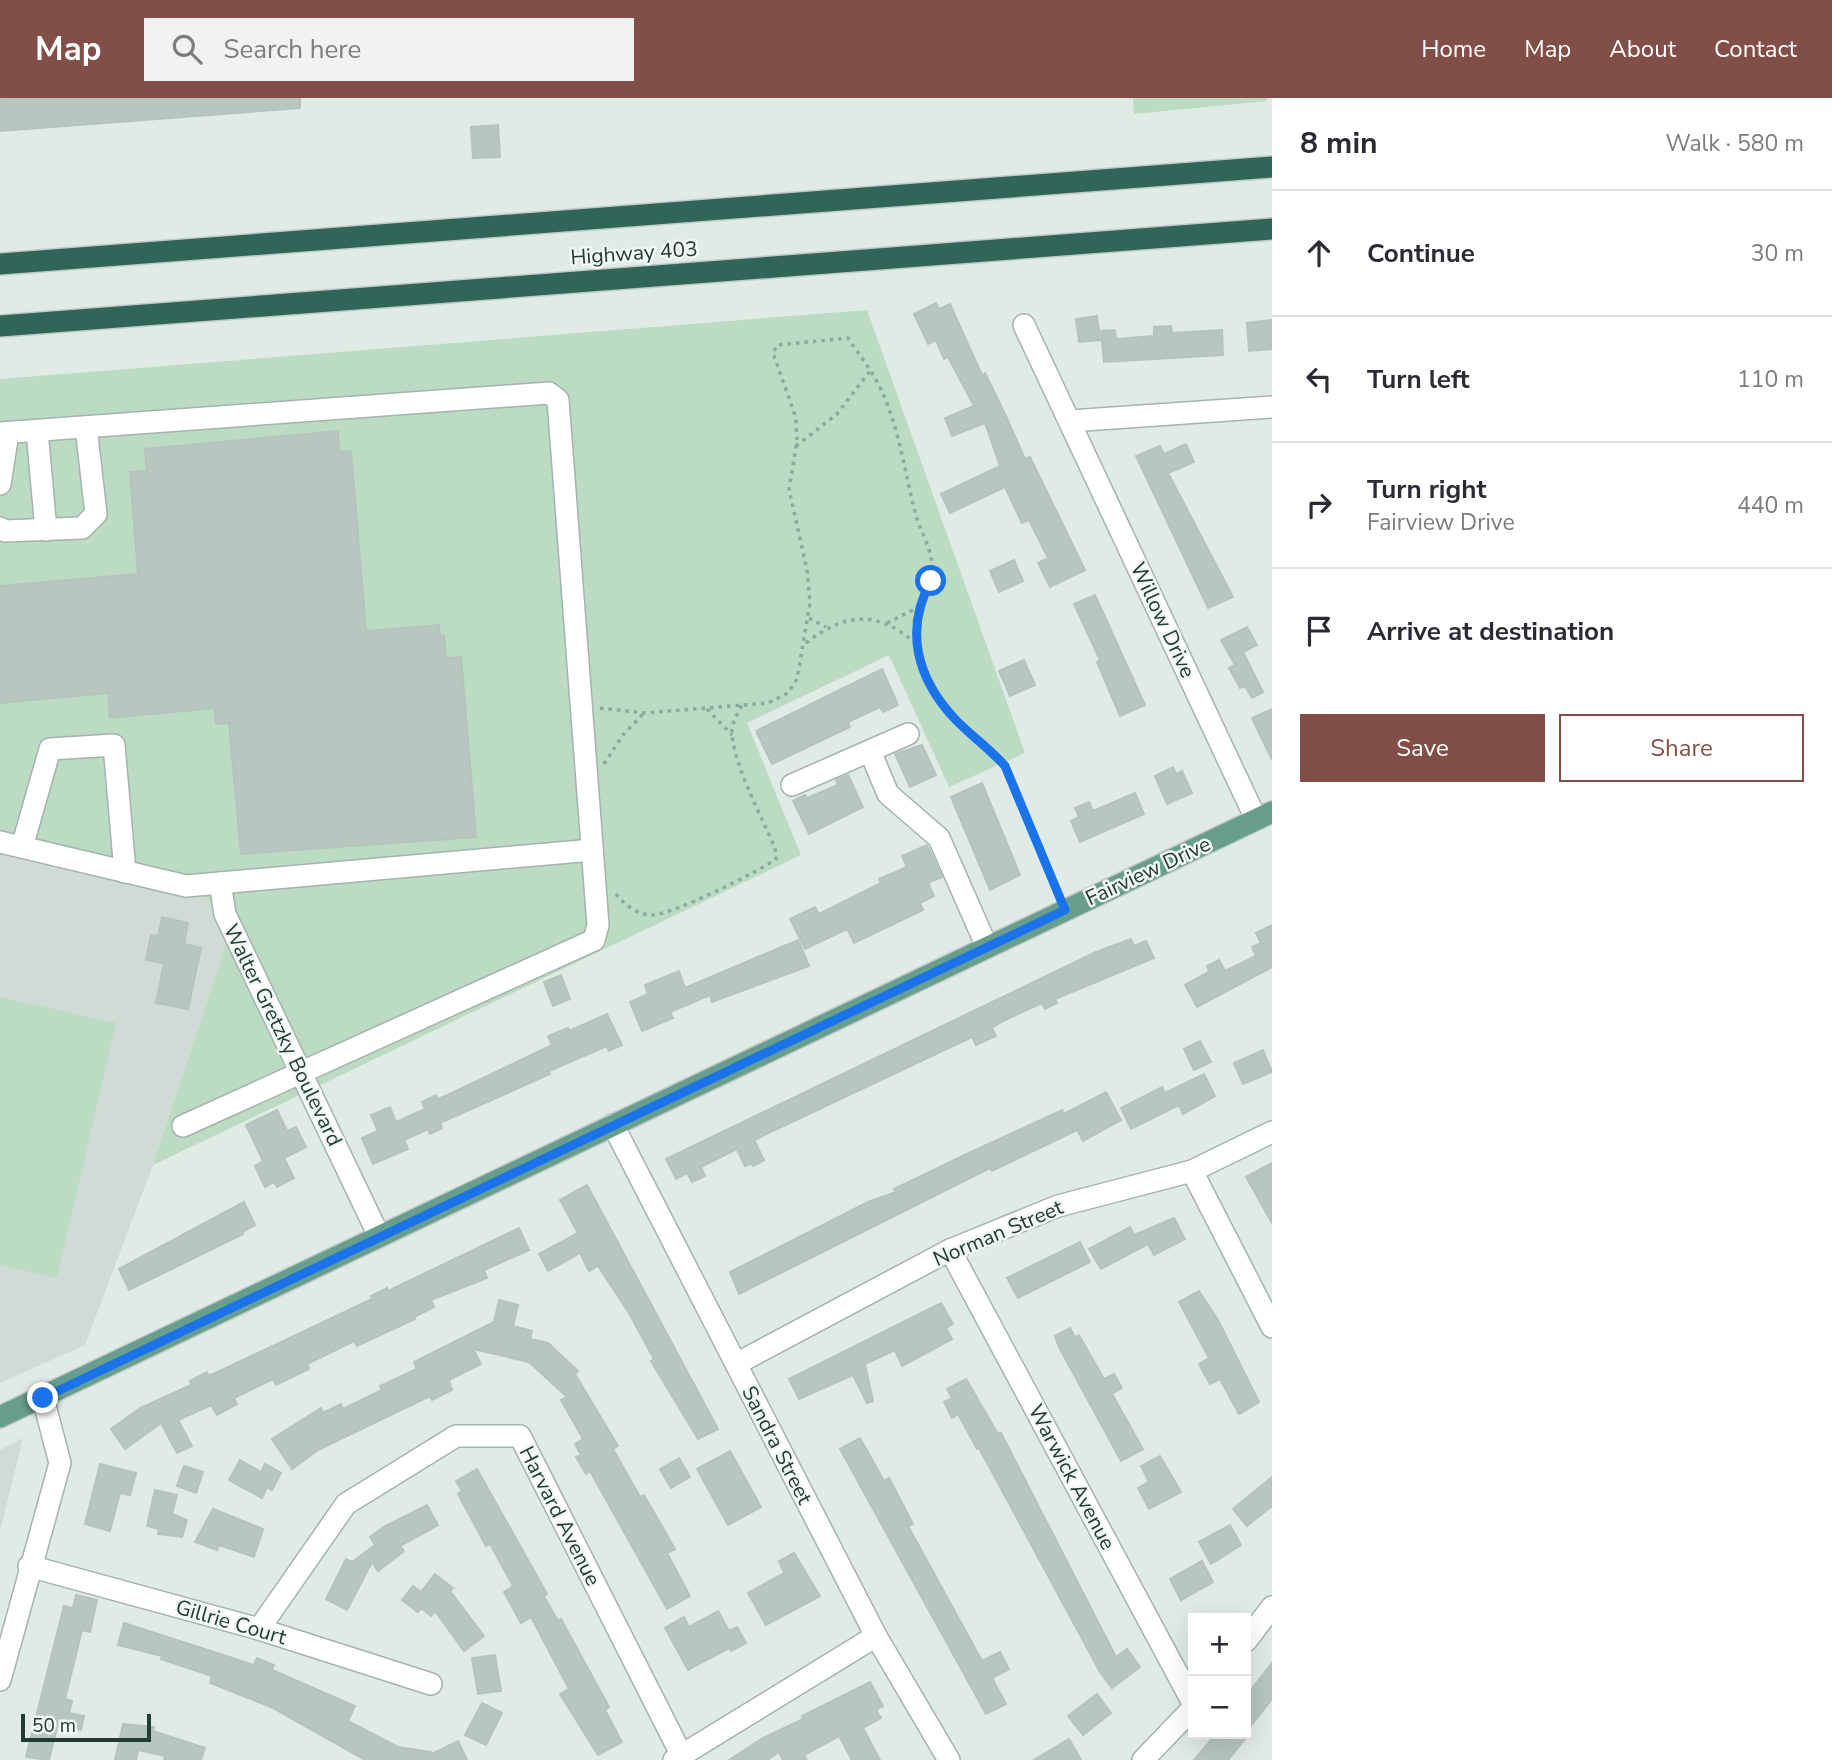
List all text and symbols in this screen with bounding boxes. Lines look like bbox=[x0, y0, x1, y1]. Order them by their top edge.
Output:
search box bbox=[144, 18, 634, 81]
text: Map bbox=[35, 27, 102, 72]
icon: search bbox=[168, 30, 206, 68]
text: Search here bbox=[224, 32, 361, 67]
text: Home bbox=[1421, 33, 1486, 65]
text: Map bbox=[1524, 33, 1571, 65]
text: About bbox=[1609, 33, 1676, 65]
text: Contact bbox=[1714, 33, 1797, 65]
text: 8 min bbox=[1300, 123, 1378, 164]
text: Walk · 580 m bbox=[1665, 128, 1804, 159]
icon: ahead bbox=[1300, 234, 1338, 272]
street label: Highway 403 bbox=[569, 235, 699, 271]
text: Continue bbox=[1367, 236, 1475, 271]
text: 30 m bbox=[1751, 238, 1804, 269]
icon: left bbox=[1300, 360, 1338, 398]
text: Turn left bbox=[1367, 362, 1470, 397]
text: 110 m bbox=[1737, 364, 1804, 395]
text: Turn right bbox=[1367, 472, 1486, 507]
icon: right bbox=[1300, 486, 1338, 524]
text: 440 m bbox=[1737, 490, 1804, 521]
text: Fairview Drive bbox=[1367, 507, 1515, 538]
street label: Willow Drive bbox=[1124, 558, 1202, 682]
route start bbox=[915, 565, 946, 596]
icon: arrive bbox=[1300, 612, 1338, 650]
text: Arrive at destination bbox=[1367, 614, 1614, 649]
button: Save bbox=[1300, 714, 1545, 782]
button: Share bbox=[1559, 714, 1804, 782]
street label: Fairview Drive bbox=[1081, 830, 1215, 912]
street label: Walter Gretzky Boulevard bbox=[217, 919, 349, 1151]
street label: Norman Street bbox=[929, 1193, 1068, 1273]
street label: Sandra Street bbox=[735, 1381, 819, 1510]
route end bbox=[27, 1382, 58, 1413]
street label: Warwick Avenue bbox=[1022, 1399, 1122, 1555]
street label: Harvard Avenue bbox=[513, 1441, 607, 1591]
street label: Gillrie Court bbox=[172, 1593, 290, 1651]
map controls bbox=[1188, 1613, 1251, 1739]
button: + bbox=[1188, 1613, 1251, 1676]
button: − bbox=[1188, 1676, 1251, 1739]
scale bar bbox=[21, 1711, 150, 1743]
text: 50 m bbox=[32, 1713, 76, 1739]

